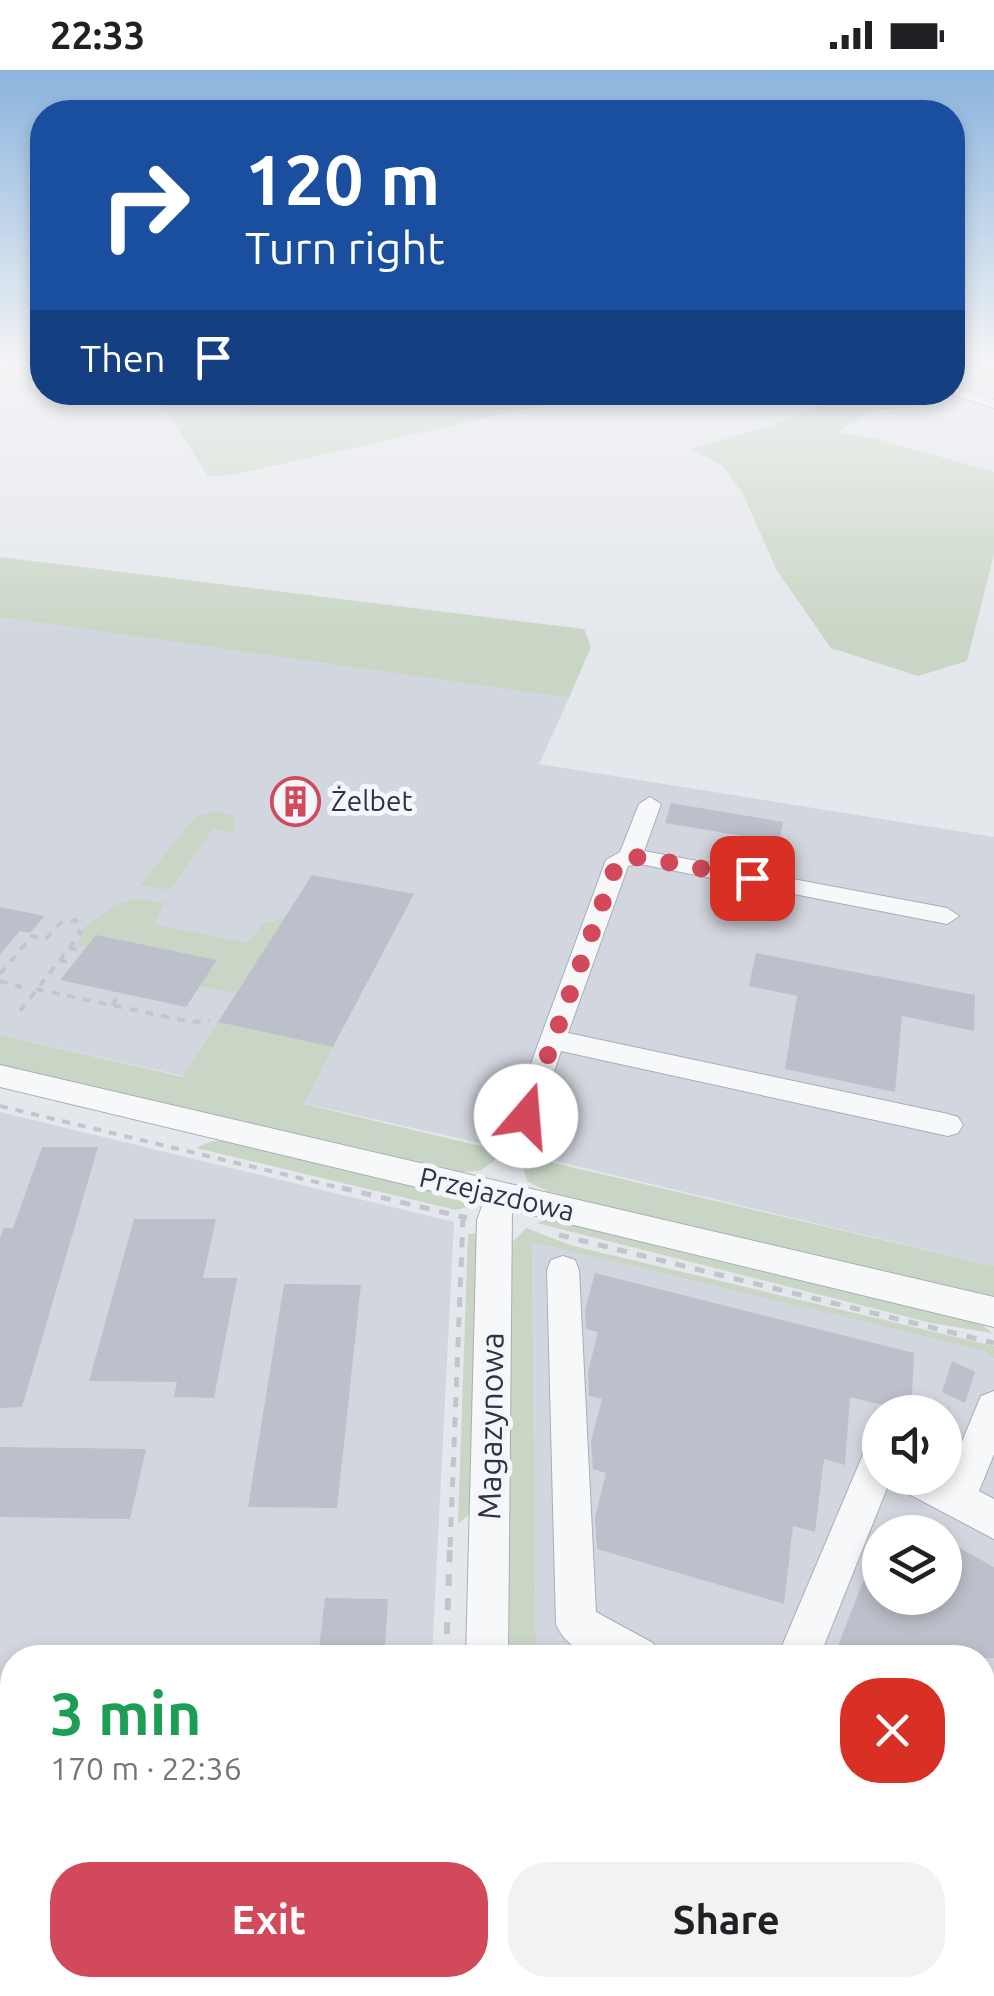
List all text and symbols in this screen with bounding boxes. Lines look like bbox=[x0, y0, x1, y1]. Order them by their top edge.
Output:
text: 22:33 bbox=[50, 14, 145, 56]
icon: right bbox=[80, 140, 210, 270]
text: 120 m bbox=[245, 140, 440, 218]
text: Turn right bbox=[245, 222, 445, 273]
icon: arrive bbox=[186, 330, 241, 385]
text: Then bbox=[80, 337, 166, 379]
building icon: Żelbet bbox=[270, 775, 322, 827]
place label: Żelbet bbox=[331, 785, 412, 816]
pin bbox=[710, 836, 795, 921]
icon: arrive bbox=[725, 851, 780, 906]
position arrow bbox=[474, 1064, 578, 1168]
street label: Przejazdowa bbox=[417, 1161, 578, 1226]
street label: Magazynowa bbox=[470, 1332, 510, 1520]
map controls bbox=[862, 1395, 962, 1615]
button: sound bbox=[862, 1395, 962, 1495]
button: layers bbox=[862, 1515, 962, 1615]
button: close bbox=[840, 1678, 945, 1783]
text: 3 min bbox=[50, 1679, 202, 1746]
text: 170 m · 22:36 bbox=[50, 1750, 242, 1786]
button: Exit bbox=[50, 1862, 488, 1977]
button: Share bbox=[508, 1862, 945, 1977]

